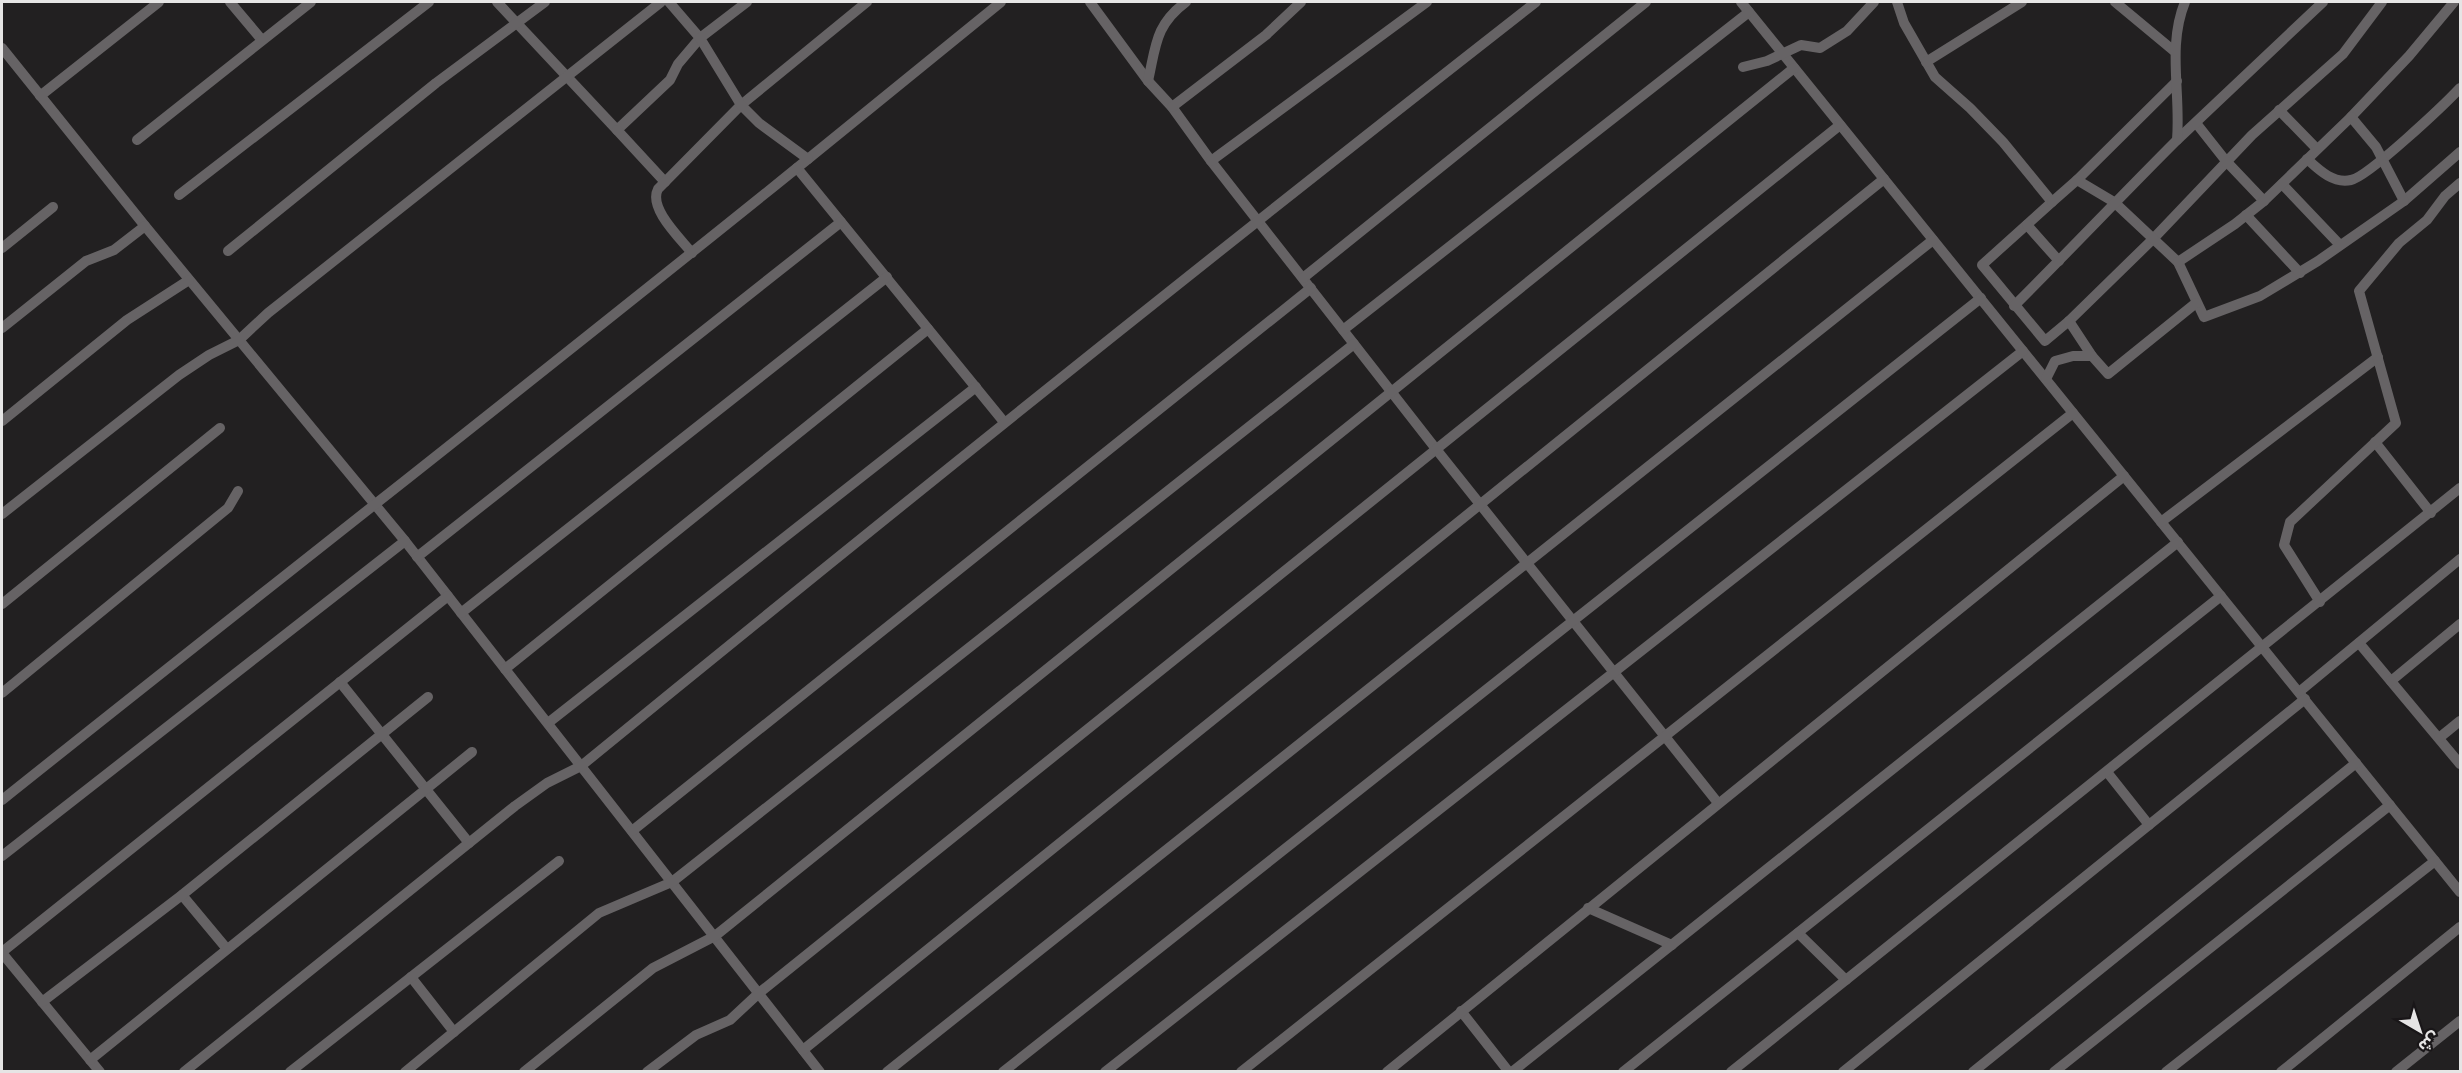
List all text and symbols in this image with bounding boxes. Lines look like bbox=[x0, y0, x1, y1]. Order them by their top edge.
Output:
north arrow bbox=[2390, 1001, 2450, 1061]
text: ش bbox=[2415, 1028, 2444, 1057]

